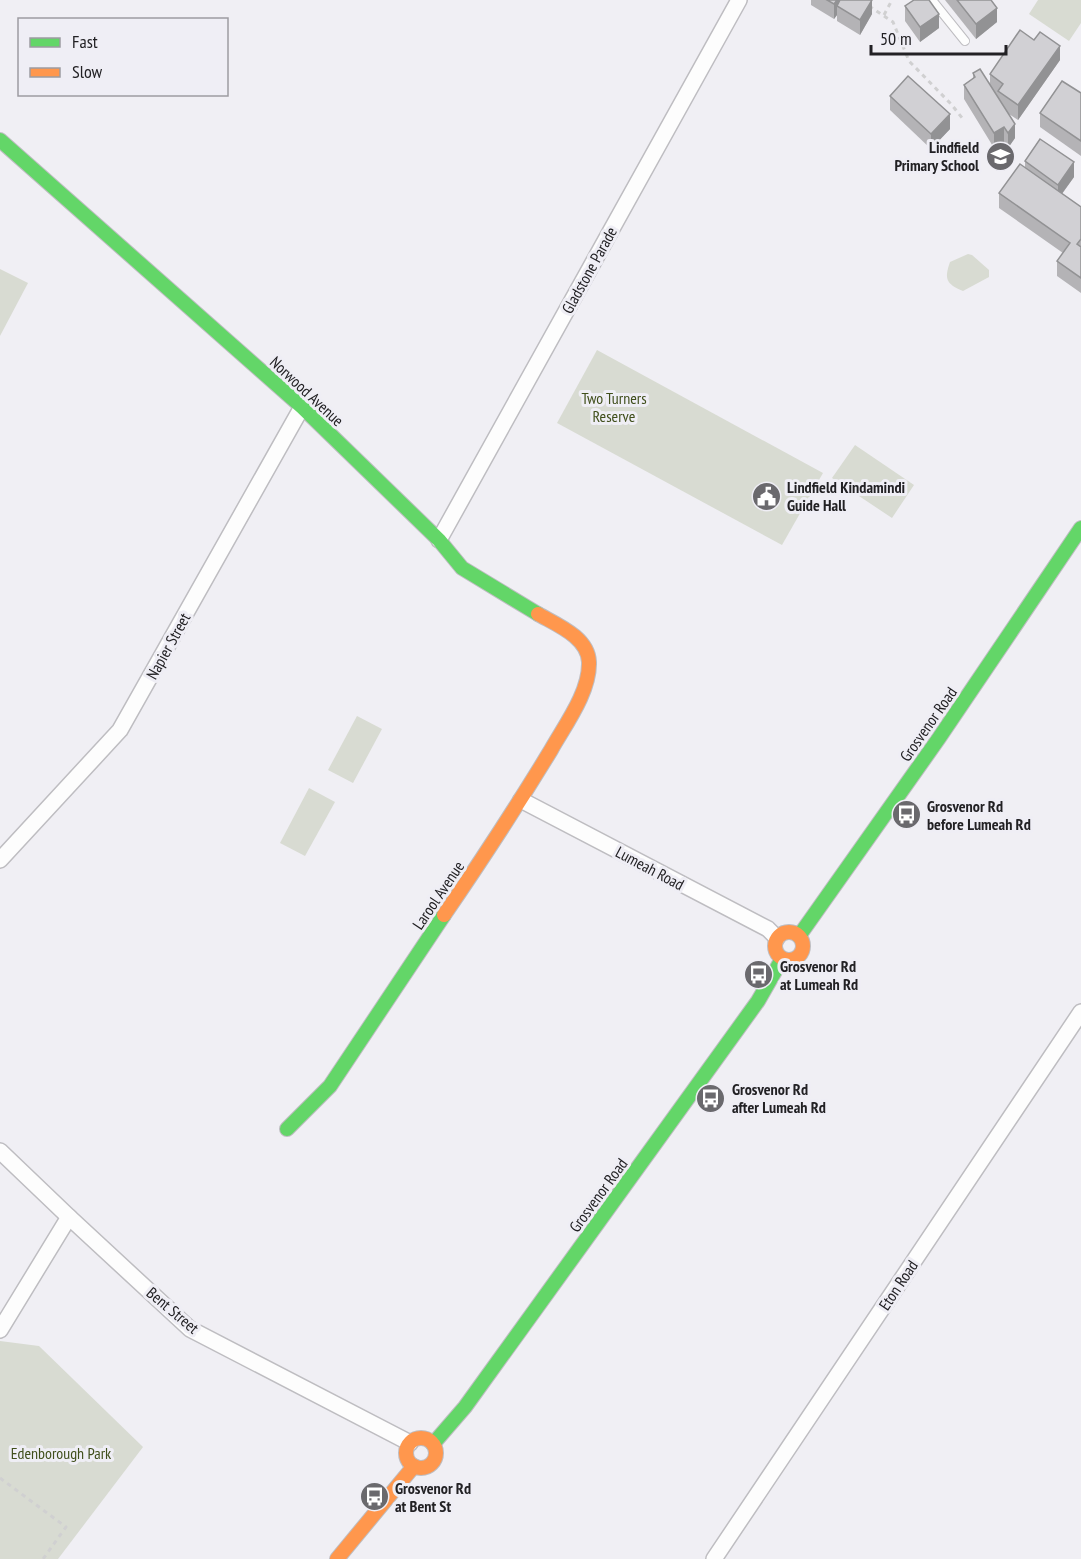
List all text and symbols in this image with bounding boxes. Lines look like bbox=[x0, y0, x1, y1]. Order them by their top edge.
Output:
legend bbox=[18, 18, 228, 96]
scale bar bbox=[871, 18, 1006, 56]
text: 50 m bbox=[880, 27, 912, 50]
text: Fast bbox=[72, 30, 98, 53]
text: Slow bbox=[72, 60, 103, 83]
place label: Lindfield Primary School bbox=[894, 137, 979, 175]
school or university icon: Lindfield Primary School bbox=[984, 140, 1016, 172]
street label: Gladstone Parade bbox=[557, 223, 621, 317]
street label: Norwood Avenue bbox=[266, 352, 348, 430]
park label: Two Turners Reserve bbox=[581, 388, 647, 426]
place label: Lindfield Kindamindi Guide Hall bbox=[787, 477, 906, 515]
public building icon: Lindfield Kindamindi Guide Hall bbox=[750, 480, 782, 512]
street label: Napier Street bbox=[142, 609, 195, 683]
street label: Grosvenor Road bbox=[895, 683, 961, 765]
place label: Grosvenor Rd before Lumeah Rd bbox=[927, 796, 1031, 834]
bus stop icon: Grosvenor Rd before Lumeah Rd bbox=[890, 799, 922, 831]
street label: Lumeah Road bbox=[612, 842, 688, 894]
street label: Larool Avenue bbox=[408, 857, 468, 933]
place label: Grosvenor Rd at Lumeah Rd bbox=[780, 956, 858, 994]
bus stop icon: Grosvenor Rd at Lumeah Rd bbox=[743, 959, 775, 991]
place label: Grosvenor Rd after Lumeah Rd bbox=[732, 1079, 826, 1117]
bus stop icon: Grosvenor Rd after Lumeah Rd bbox=[695, 1082, 727, 1114]
street label: Grosvenor Road bbox=[565, 1154, 632, 1236]
street label: Eton Road bbox=[874, 1256, 922, 1314]
street label: Bent Street bbox=[143, 1282, 204, 1338]
park label: Edenborough Park bbox=[11, 1443, 112, 1463]
place label: Grosvenor Rd at Bent St bbox=[395, 1478, 471, 1516]
bus stop icon: Grosvenor Rd at Bent St bbox=[358, 1481, 390, 1513]

